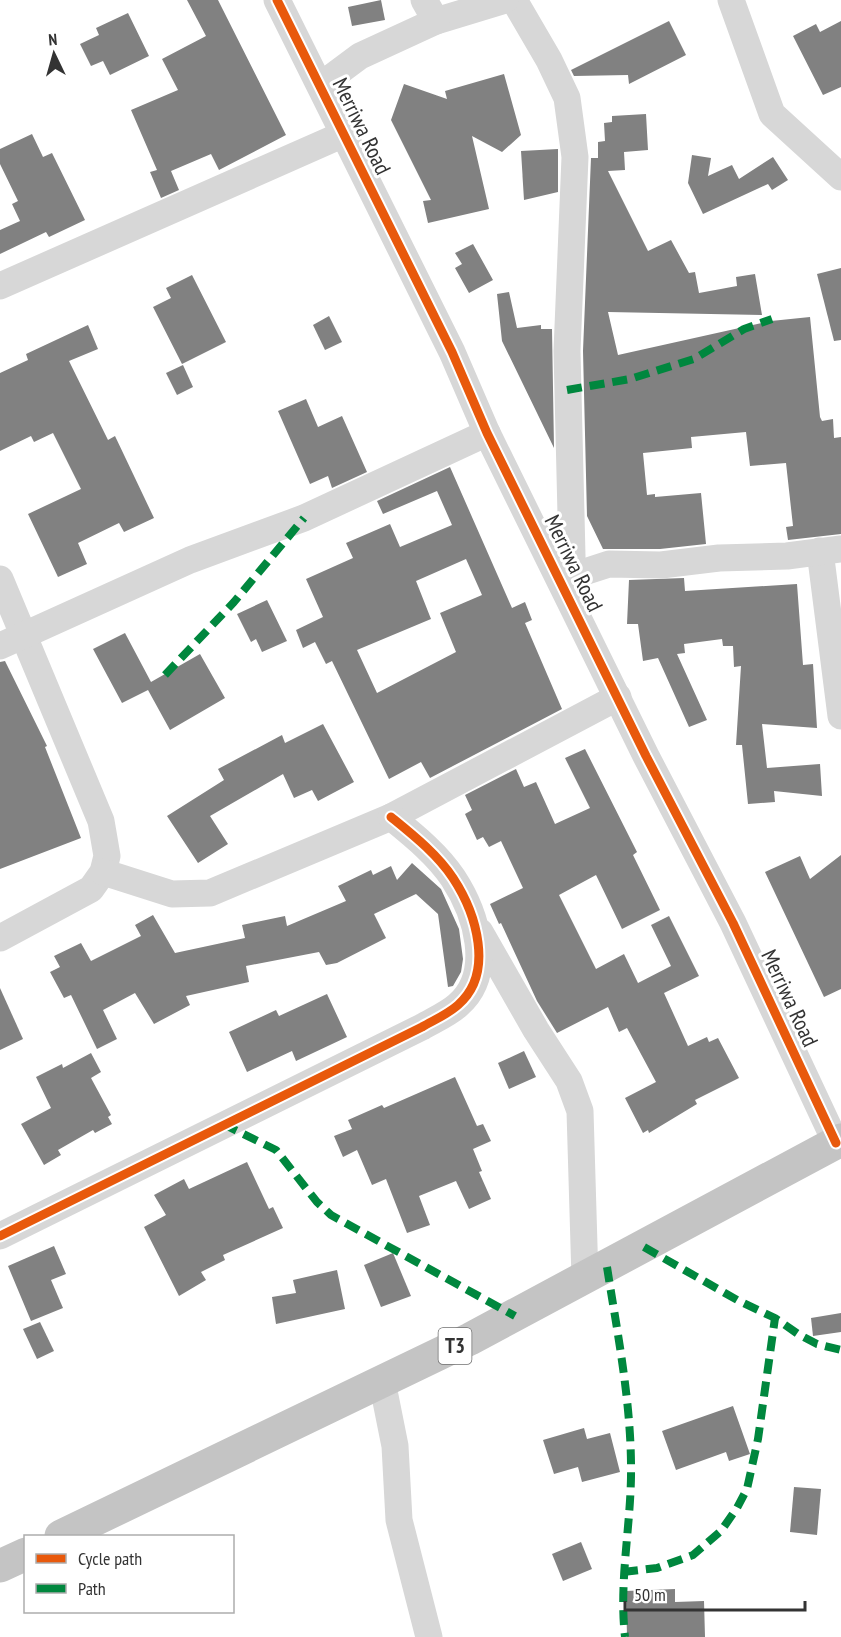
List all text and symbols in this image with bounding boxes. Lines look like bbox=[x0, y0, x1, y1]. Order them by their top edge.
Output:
north arrow bbox=[24, 24, 84, 84]
text: N bbox=[48, 29, 58, 49]
street label: Merriwa Road bbox=[327, 73, 397, 179]
street label: Merriwa Road bbox=[539, 510, 609, 616]
street label: Merriwa Road bbox=[755, 945, 825, 1051]
road number: T3 bbox=[438, 1328, 472, 1364]
legend bbox=[24, 1535, 234, 1613]
text: Cycle path bbox=[78, 1547, 142, 1570]
scale bar bbox=[625, 1574, 805, 1612]
text: Path bbox=[78, 1577, 106, 1600]
text: 50 m bbox=[634, 1583, 666, 1606]

